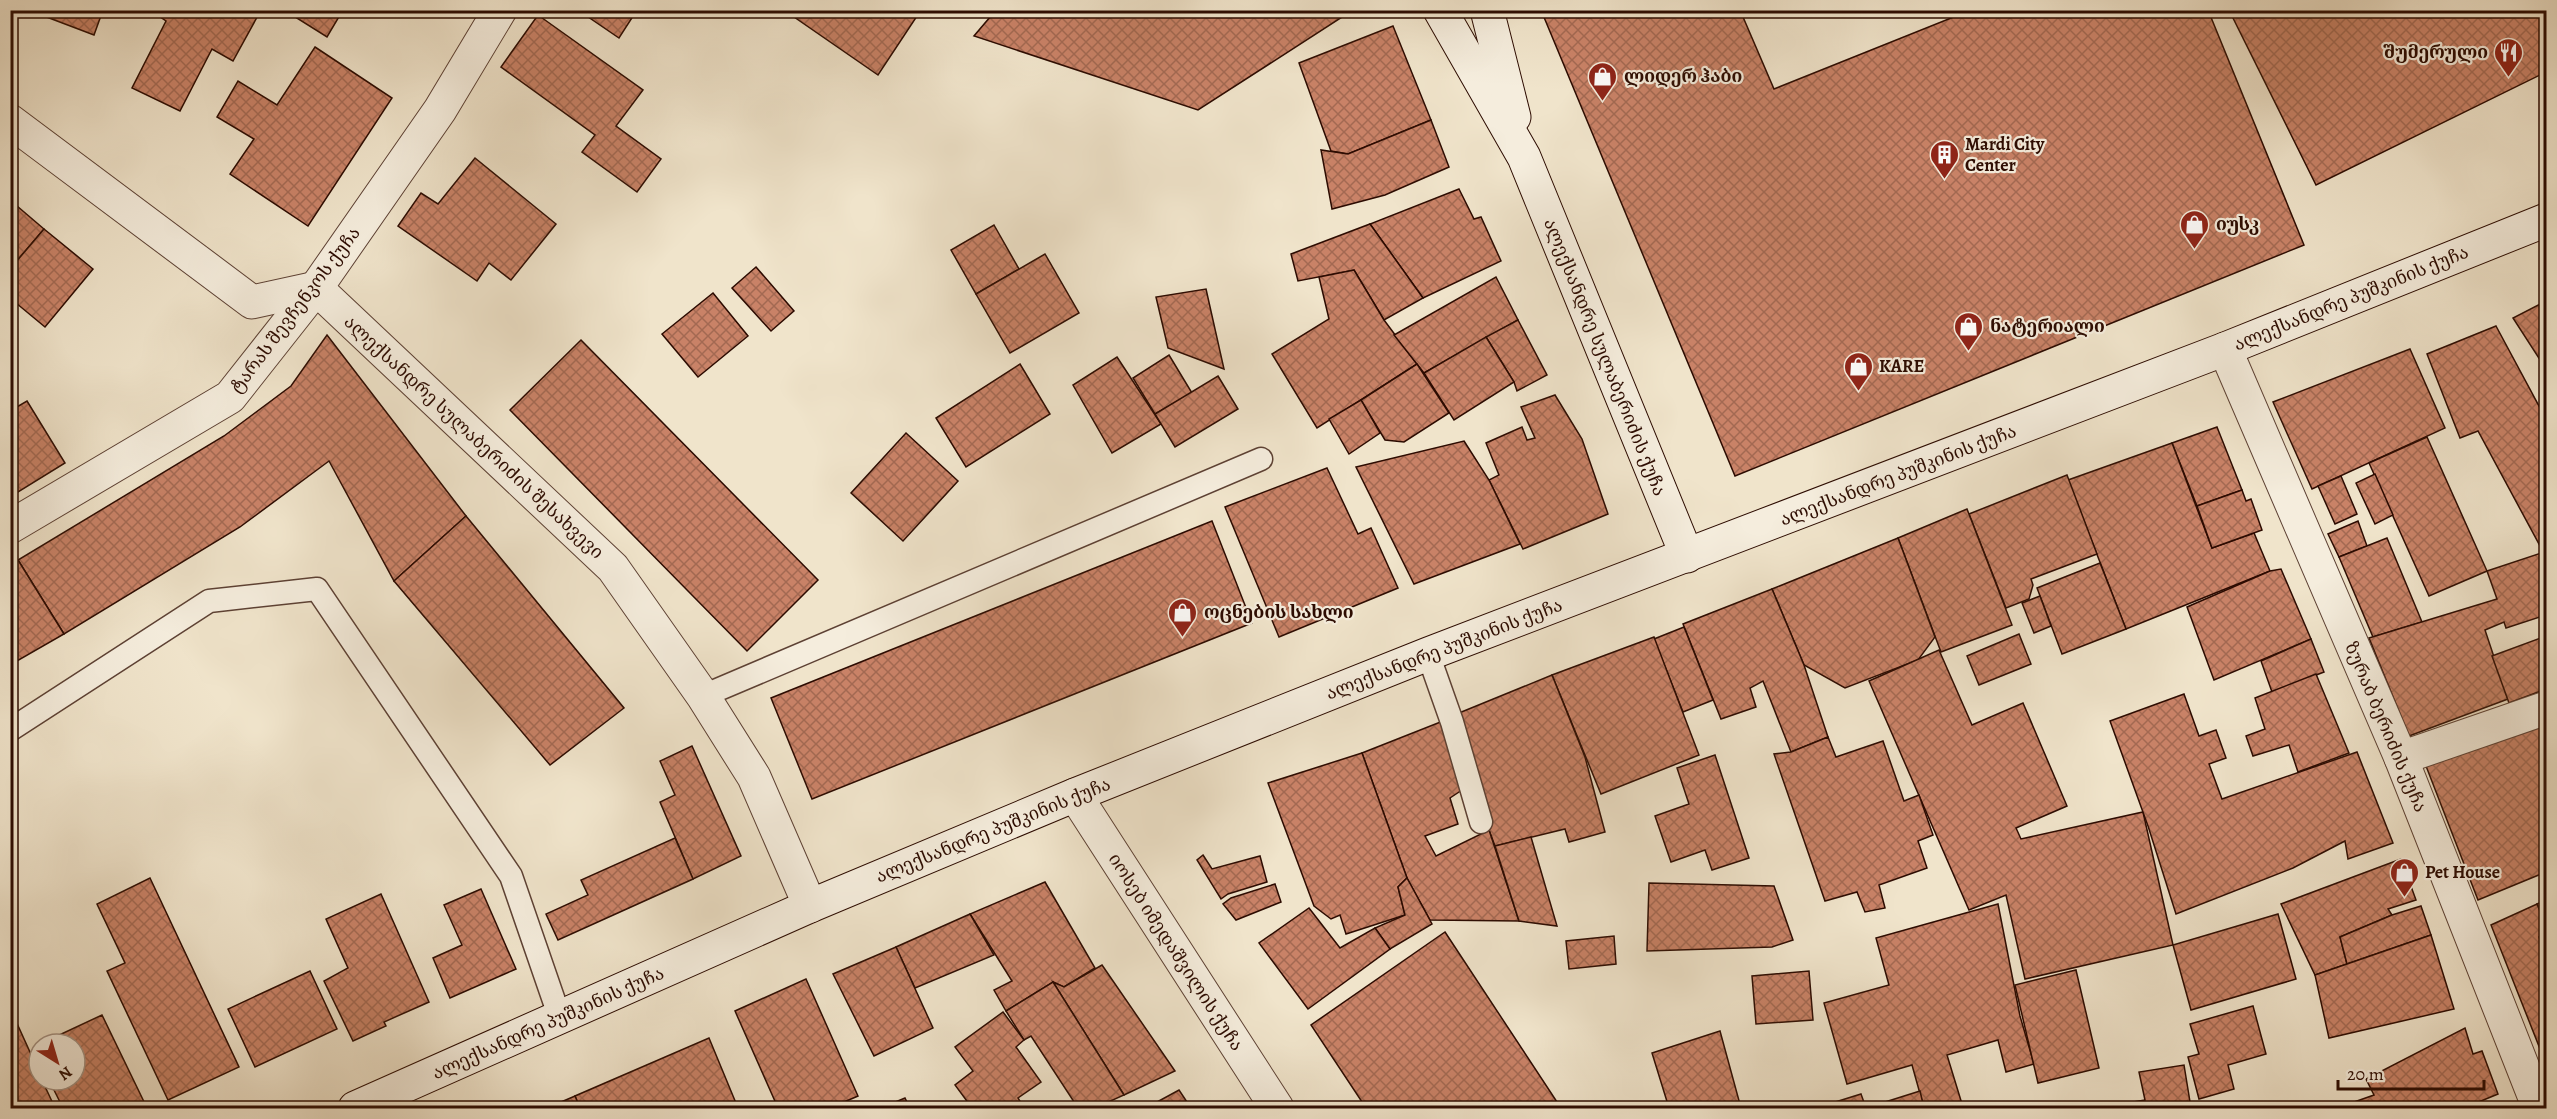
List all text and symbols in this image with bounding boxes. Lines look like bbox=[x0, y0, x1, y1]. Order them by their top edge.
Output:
restaurant icon: შუმერული bbox=[2493, 36, 2525, 78]
place label: შუმერული bbox=[2382, 40, 2488, 64]
shop icon: ლიდერ ჰაბი bbox=[1587, 60, 1619, 102]
place label: ლიდერ ჰაბი bbox=[1624, 64, 1742, 88]
place label: Mardi City Center bbox=[1965, 132, 2045, 177]
building icon: Mardi City Center bbox=[1928, 138, 1960, 180]
shop icon: იუსკ bbox=[2179, 208, 2211, 250]
place label: იუსკ bbox=[2216, 212, 2259, 236]
street label: ალექსანდრე სულაბერიძის ქუჩა bbox=[1538, 215, 1672, 499]
street label: ტარას შევჩენკოს ქუჩა bbox=[224, 222, 366, 398]
street label: ალექსანდრე პუშკინის ქუჩა bbox=[2230, 240, 2472, 356]
street label: ალექსანდრე სულაბერიძის შესახვევი bbox=[339, 310, 609, 564]
shop icon: ნატერიალი bbox=[1953, 310, 1985, 352]
place label: ნატერიალი bbox=[1990, 314, 2105, 338]
shop icon: KARE bbox=[1842, 350, 1874, 392]
place label: KARE bbox=[1879, 354, 1924, 378]
street label: ალექსანდრე პუშკინის ქუჩა bbox=[1776, 419, 2020, 531]
street label: ალექსანდრე პუშკინის ქუჩა bbox=[1322, 593, 1566, 705]
shop icon: ოცნების სახლი bbox=[1167, 596, 1199, 638]
place label: ოცნების სახლი bbox=[1204, 600, 1354, 624]
street label: ზურაბ ბერიძის ქუჩა bbox=[2339, 638, 2433, 816]
street label: ალექსანდრე პუშკინის ქუჩა bbox=[872, 772, 1114, 888]
street label: იოსებ იმედაშვილის ქუჩა bbox=[1103, 849, 1249, 1055]
shop icon: Pet House bbox=[2388, 856, 2420, 898]
place label: Pet House bbox=[2425, 860, 2500, 884]
street label: ალექსანდრე პუშკინის ქუჩა bbox=[428, 961, 668, 1085]
north arrow bbox=[27, 1032, 87, 1092]
scale bar bbox=[2338, 1053, 2484, 1091]
text: N bbox=[54, 1061, 77, 1086]
text: 20 m bbox=[2347, 1062, 2384, 1086]

